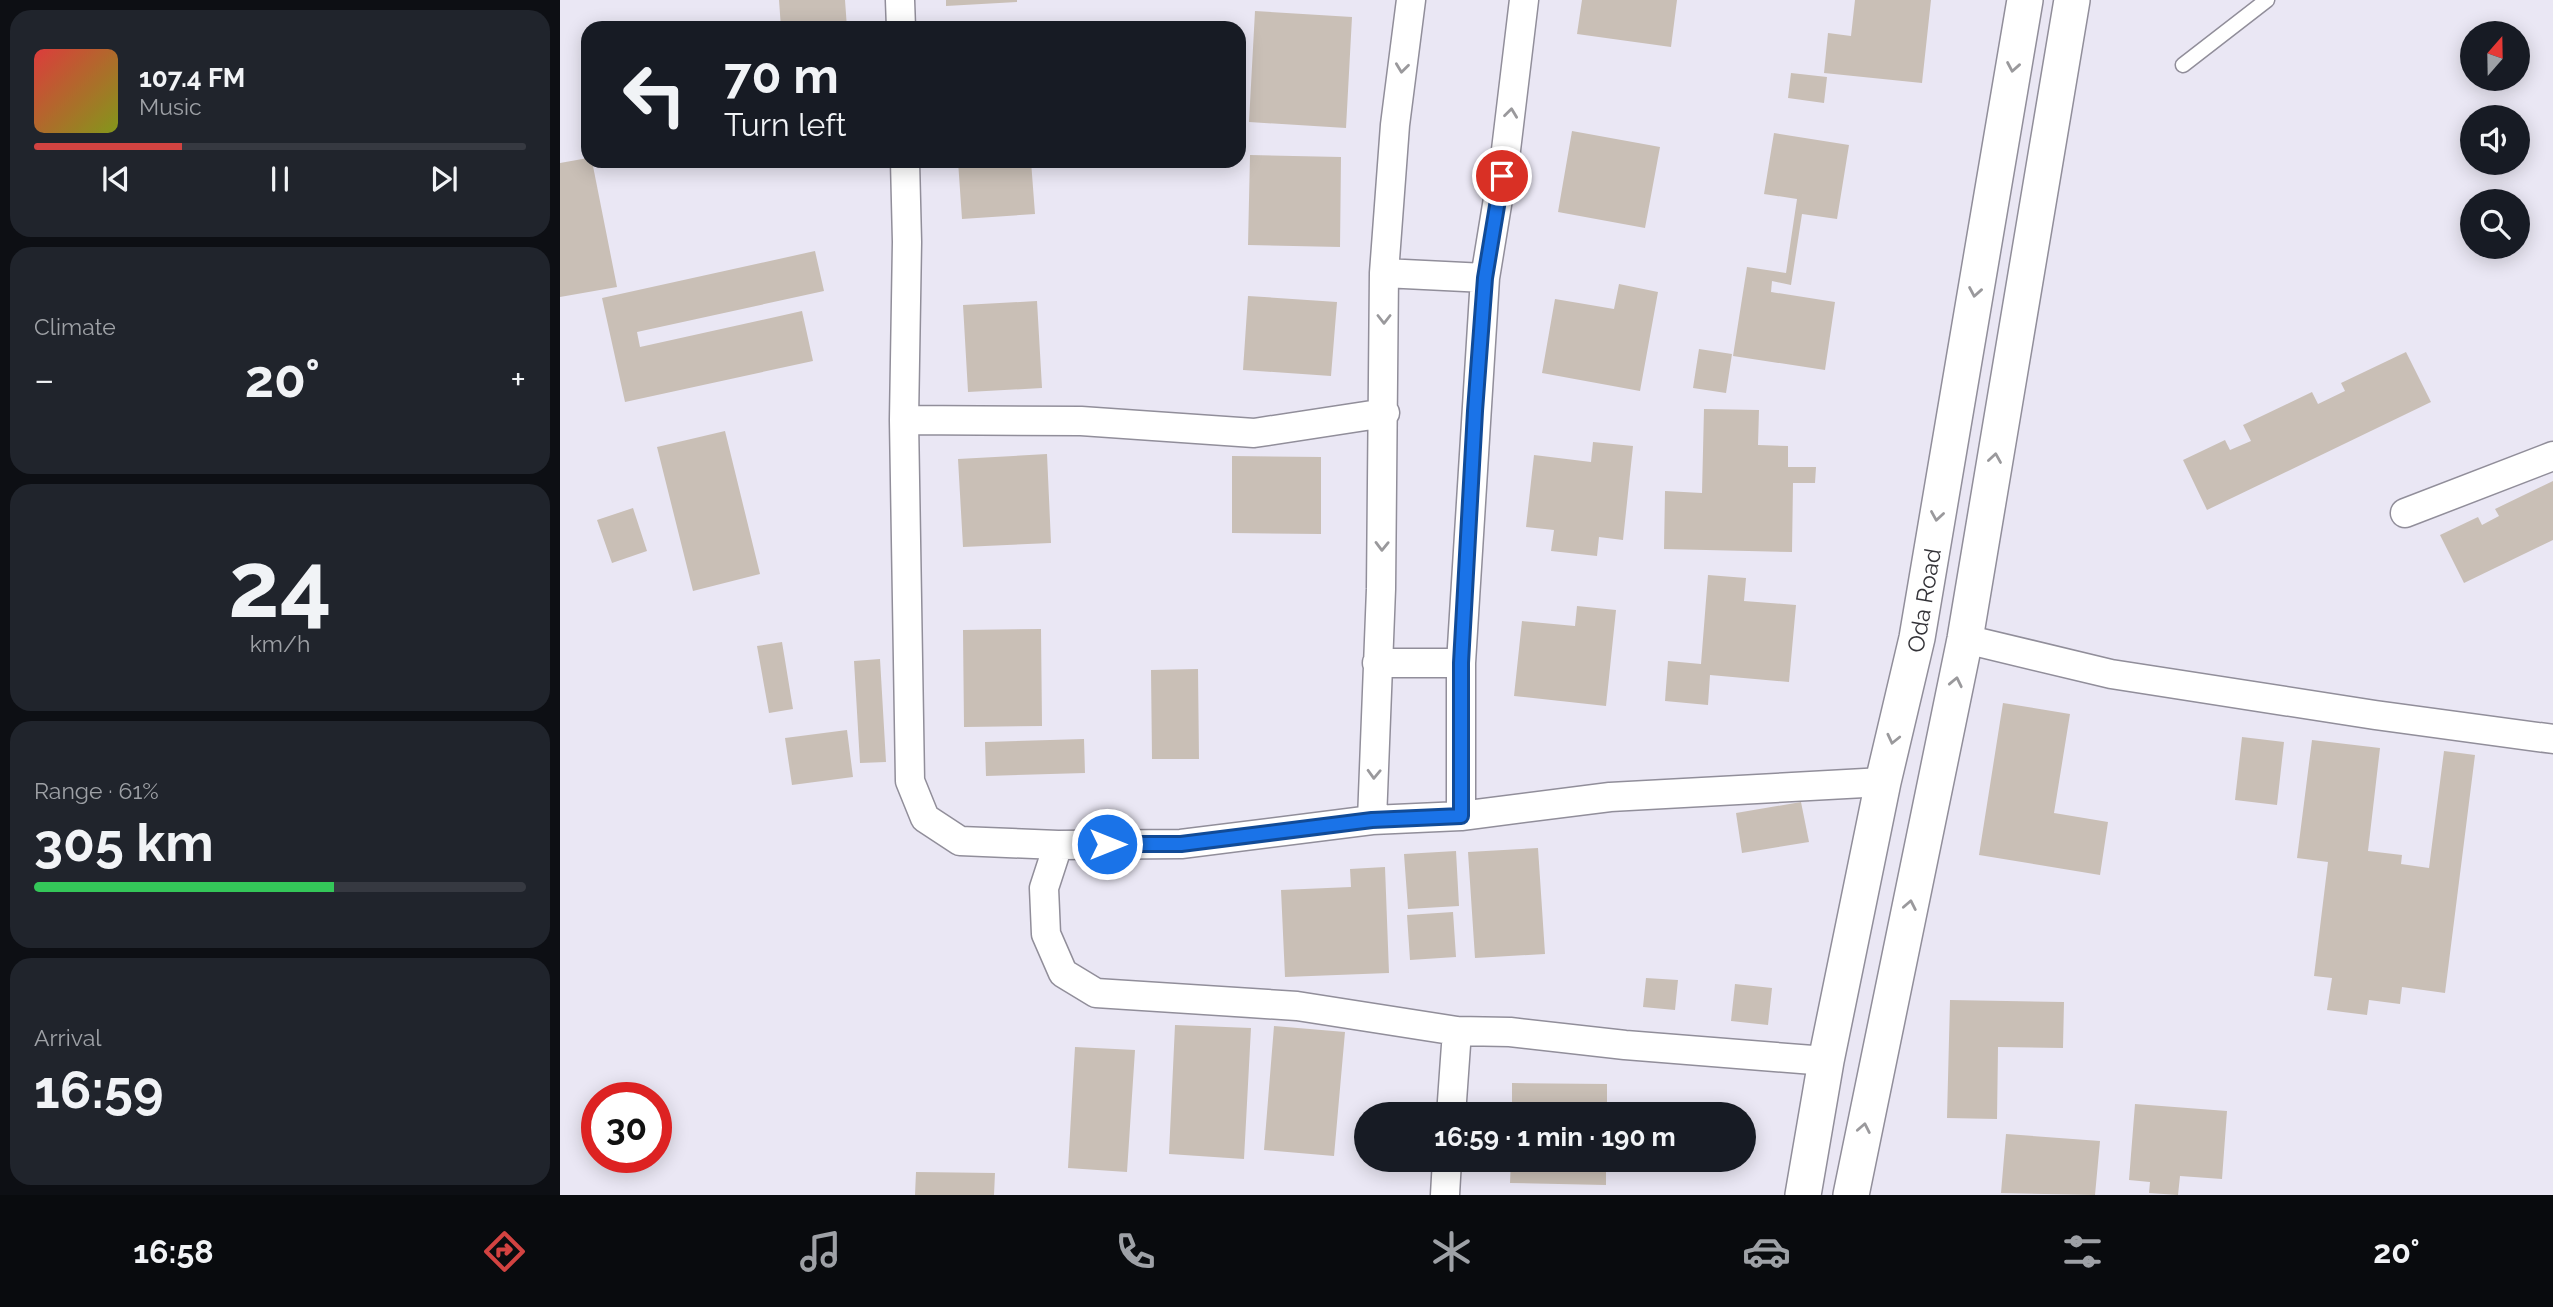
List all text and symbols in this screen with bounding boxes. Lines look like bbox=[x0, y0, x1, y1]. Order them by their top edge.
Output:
north arrow bbox=[2460, 21, 2530, 91]
map controls bbox=[2460, 21, 2530, 259]
text: 70 m bbox=[724, 47, 839, 104]
icon: left bbox=[609, 49, 700, 140]
one-way arrow bbox=[2006, 61, 2021, 73]
one-way arrow bbox=[1395, 62, 1410, 74]
text: 107.4 FM bbox=[139, 63, 245, 93]
text: Music bbox=[139, 93, 202, 120]
button: sound bbox=[2460, 105, 2530, 175]
text: Turn left bbox=[724, 106, 846, 143]
one-way arrow bbox=[1503, 107, 1518, 119]
pin bbox=[1472, 146, 1532, 206]
icon: arrive bbox=[1483, 157, 1521, 195]
icon: previous bbox=[97, 160, 135, 198]
icon: pause bbox=[261, 160, 299, 198]
icon: next bbox=[425, 160, 463, 198]
button: search bbox=[2460, 189, 2530, 259]
one-way arrow bbox=[1968, 286, 1983, 297]
text: Climate bbox=[34, 313, 116, 340]
one-way arrow bbox=[1376, 314, 1392, 325]
text: 20° bbox=[245, 348, 320, 409]
text: − bbox=[34, 357, 54, 402]
text: + bbox=[510, 357, 526, 402]
one-way arrow bbox=[1987, 452, 2002, 464]
one-way arrow bbox=[1930, 510, 1945, 522]
text: 24 bbox=[228, 531, 332, 638]
one-way arrow bbox=[1374, 542, 1390, 552]
street label: Oda Road bbox=[1901, 546, 1945, 655]
text: km/h bbox=[250, 630, 310, 657]
one-way arrow bbox=[1947, 676, 1962, 688]
one-way arrow bbox=[1887, 733, 1901, 745]
one-way arrow bbox=[1366, 768, 1381, 779]
text: Range · 61% bbox=[34, 777, 159, 804]
position arrow bbox=[1070, 807, 1144, 881]
text: 305 km bbox=[34, 812, 214, 873]
one-way arrow bbox=[1901, 899, 1916, 911]
text: Arrival bbox=[34, 1024, 101, 1051]
text: 16:59 bbox=[34, 1059, 164, 1120]
speed limit sign: 30 bbox=[581, 1082, 672, 1173]
text: 16:59 · 1 min · 190 m bbox=[1434, 1122, 1676, 1152]
one-way arrow bbox=[1856, 1122, 1871, 1134]
icon: directions bbox=[480, 1227, 529, 1276]
icon: music bbox=[796, 1227, 845, 1276]
icon: phone bbox=[1111, 1227, 1160, 1276]
icon: climate bbox=[1427, 1227, 1476, 1276]
icon: car bbox=[1742, 1227, 1791, 1276]
icon: filters bbox=[2058, 1227, 2107, 1276]
text: 16:58 bbox=[133, 1233, 213, 1270]
text: 20° bbox=[2373, 1233, 2420, 1270]

